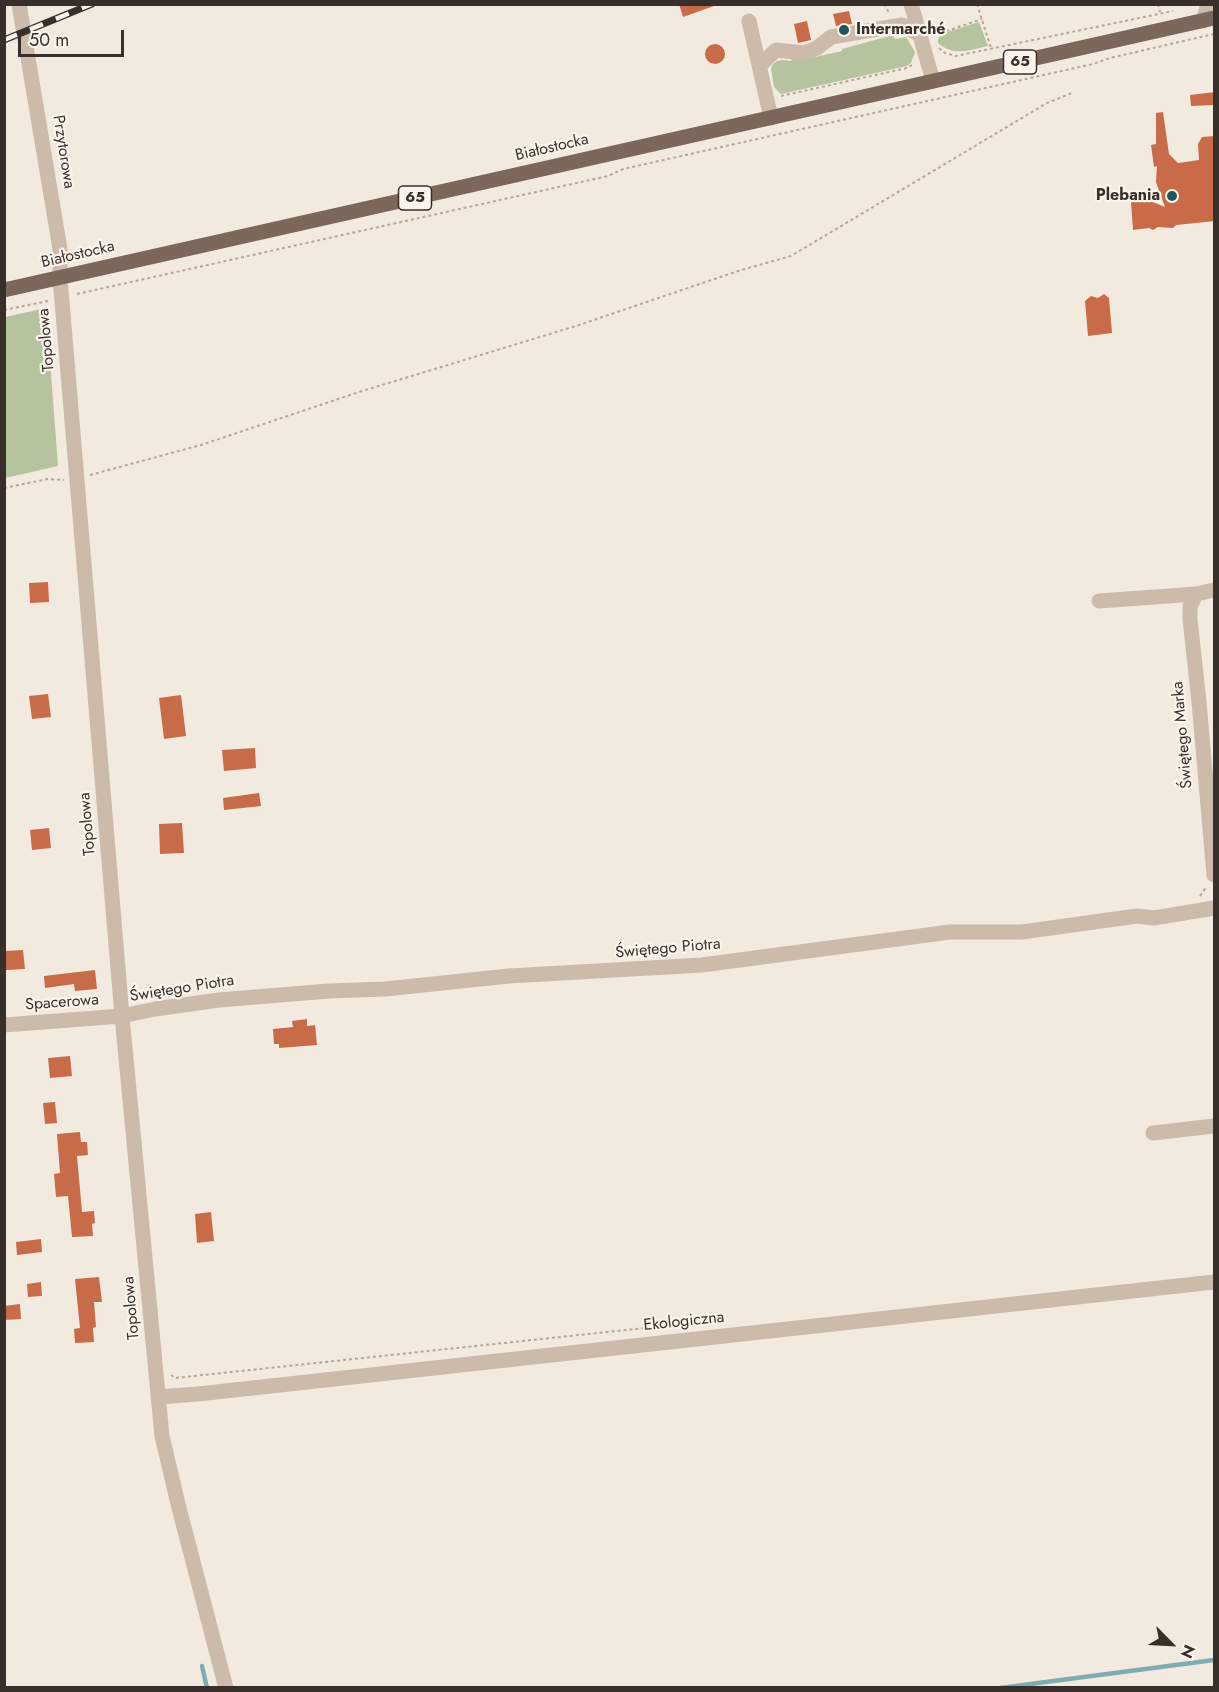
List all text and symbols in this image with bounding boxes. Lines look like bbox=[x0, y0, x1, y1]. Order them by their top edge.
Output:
scale bar bbox=[21, 18, 128, 56]
place label: Intermarché bbox=[856, 20, 945, 40]
marker: Intermarché bbox=[837, 23, 851, 37]
text: 50 m bbox=[29, 27, 69, 53]
road number: 65 bbox=[1004, 50, 1036, 74]
street label: Przytorowa bbox=[48, 114, 78, 190]
street label: Białostocka bbox=[513, 130, 591, 166]
road number: 65 bbox=[398, 186, 432, 210]
place label: Plebania bbox=[1096, 186, 1160, 206]
marker: Plebania bbox=[1165, 189, 1179, 203]
street label: Białostocka bbox=[39, 237, 117, 273]
street label: Topolowa bbox=[35, 308, 59, 372]
street label: Świętego Marka bbox=[1169, 681, 1197, 789]
street label: Topolowa bbox=[76, 792, 100, 856]
street label: Świętego Piotra bbox=[615, 935, 721, 963]
street label: Świętego Piotra bbox=[128, 971, 236, 1007]
street label: Spacerowa bbox=[25, 991, 99, 1015]
street label: Topolowa bbox=[120, 1276, 144, 1340]
street label: Ekologiczna bbox=[643, 1308, 725, 1336]
north arrow bbox=[1141, 1614, 1201, 1674]
text: N bbox=[1175, 1641, 1201, 1662]

